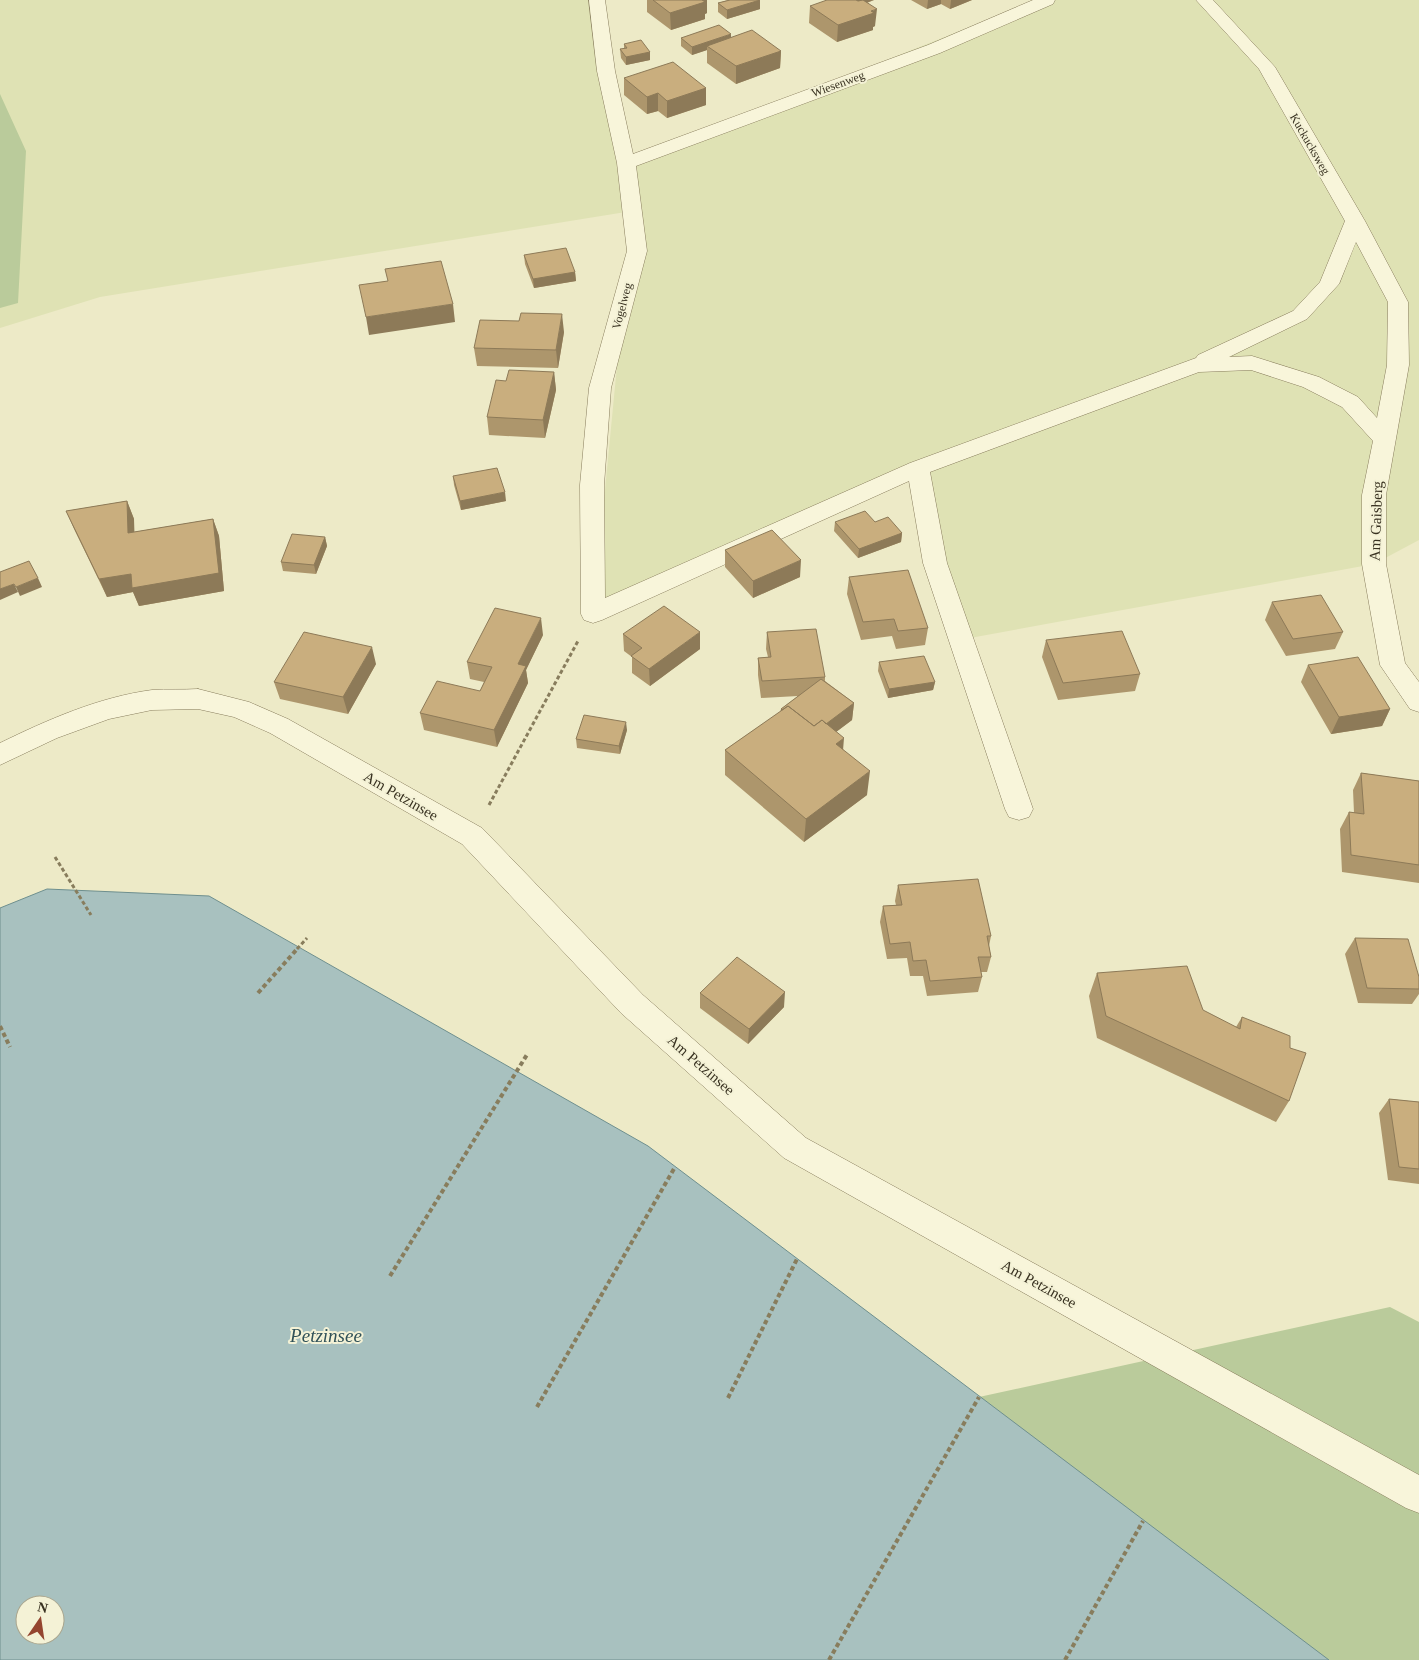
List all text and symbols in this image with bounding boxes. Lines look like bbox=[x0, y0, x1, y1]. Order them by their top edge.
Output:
street label: Wiesenweg bbox=[810, 68, 866, 100]
street label: Kuckucksweg bbox=[1287, 111, 1333, 177]
street label: Vogelweg bbox=[609, 281, 635, 331]
street label: Am Gaisberg bbox=[1367, 480, 1385, 561]
street label: Am Petzinsee bbox=[361, 768, 441, 824]
street label: Am Petzinsee bbox=[664, 1032, 738, 1098]
street label: Am Petzinsee bbox=[999, 1257, 1079, 1311]
water label: Petzinsee bbox=[289, 1325, 362, 1346]
north arrow bbox=[15, 1595, 65, 1645]
text: N bbox=[36, 1599, 49, 1616]

